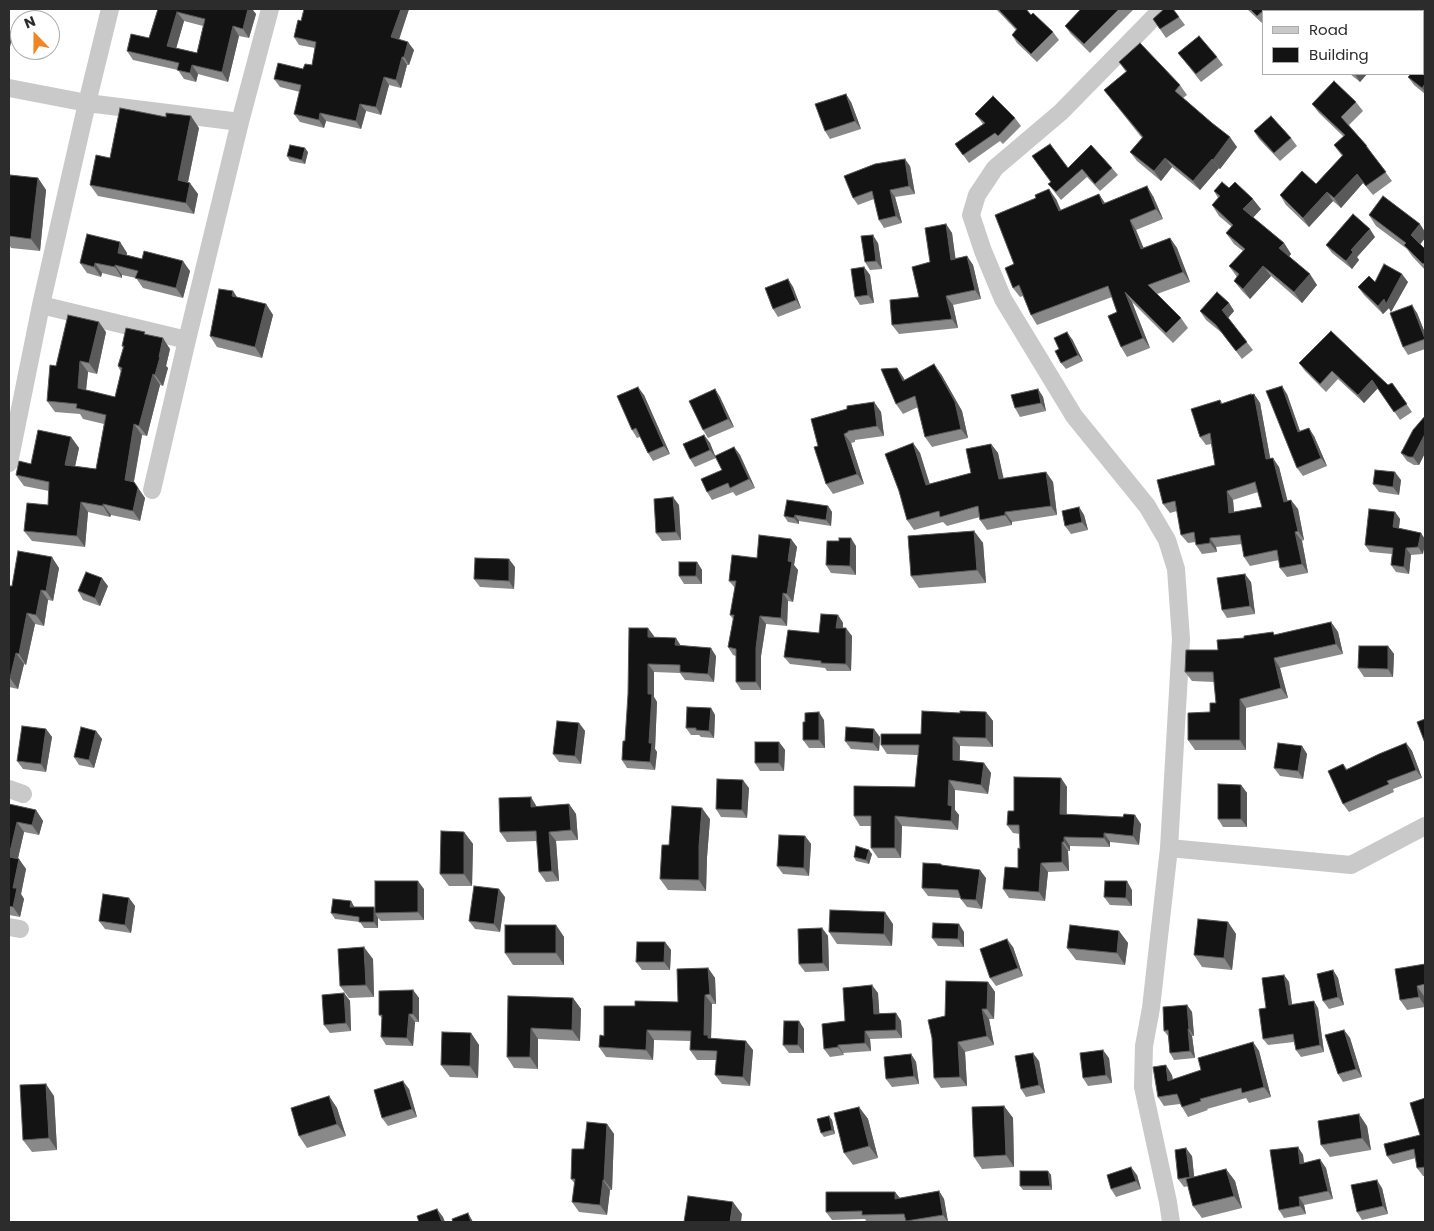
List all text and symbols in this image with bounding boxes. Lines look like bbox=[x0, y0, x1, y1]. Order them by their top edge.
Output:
north arrow bbox=[10, 10, 60, 60]
legend bbox=[1262, 10, 1424, 75]
text: N bbox=[21, 11, 38, 33]
text: Road bbox=[1309, 19, 1348, 40]
text: Building bbox=[1309, 44, 1369, 65]

